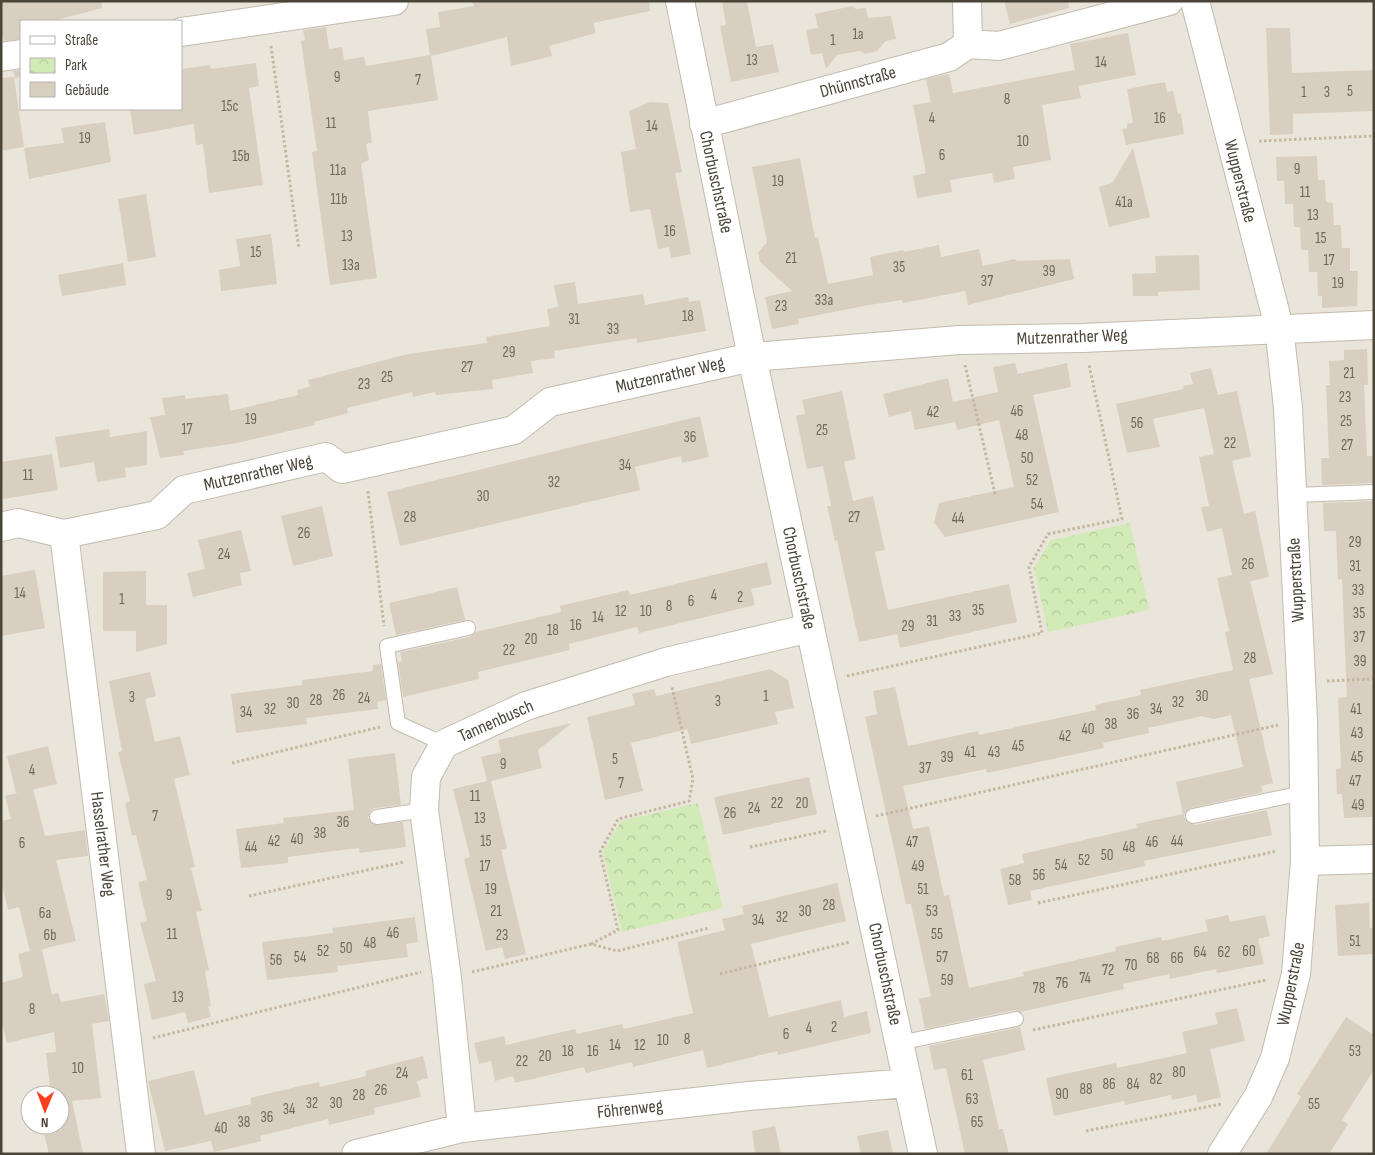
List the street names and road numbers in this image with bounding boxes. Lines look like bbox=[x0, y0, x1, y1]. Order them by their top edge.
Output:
street label: Dhünnstraße bbox=[818, 62, 898, 102]
street label: Chorbuschstraße bbox=[695, 129, 737, 235]
street label: Wupperstraße bbox=[1220, 137, 1260, 225]
street label: Mutzenrather Weg bbox=[1016, 325, 1128, 349]
street label: Mutzenrather Weg bbox=[614, 352, 726, 398]
street label: Mutzenrather Weg bbox=[202, 450, 314, 496]
street label: Chorbuschstraße bbox=[778, 525, 820, 631]
street label: Wupperstraße bbox=[1283, 537, 1309, 623]
street label: Tannenbusch bbox=[455, 695, 537, 747]
street label: Hasselrather Weg bbox=[86, 790, 120, 898]
street label: Chorbuschstraße bbox=[864, 921, 906, 1027]
street label: Wupperstraße bbox=[1273, 940, 1309, 1028]
street label: Föhrenweg bbox=[596, 1095, 664, 1123]

